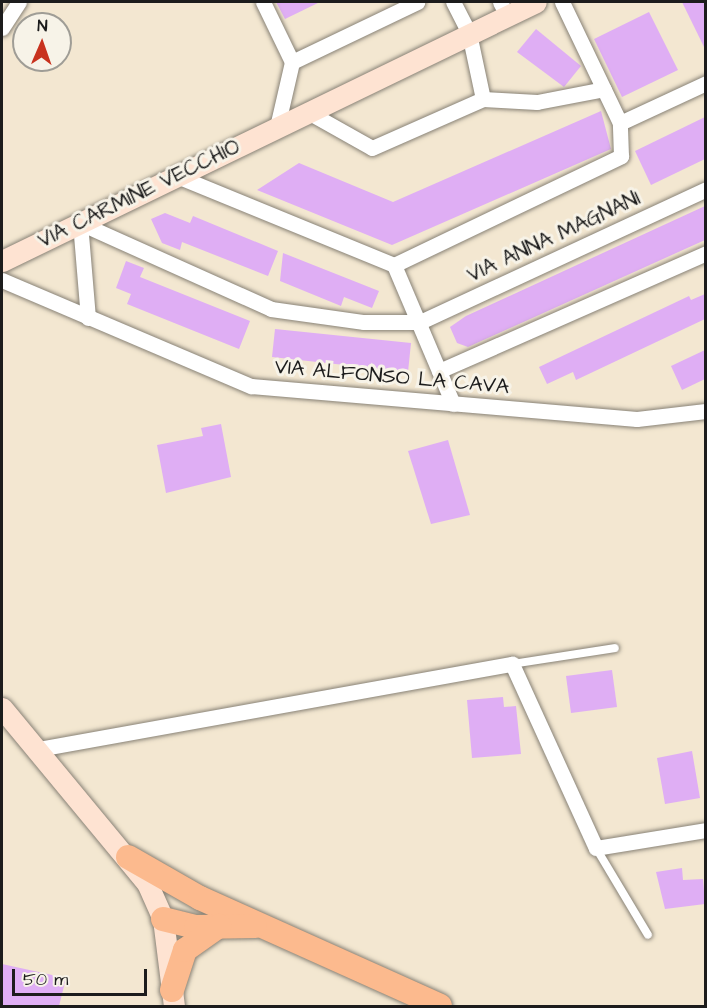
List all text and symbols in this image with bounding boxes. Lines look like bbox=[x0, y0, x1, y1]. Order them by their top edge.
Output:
north arrow bbox=[12, 12, 72, 72]
text: N bbox=[37, 15, 48, 37]
street label: VIA CARMINE VECCHIO bbox=[34, 134, 244, 254]
street label: VIA ANNA MAGNANI bbox=[463, 186, 645, 288]
street label: VIA ALFONSO LA CAVA bbox=[274, 354, 510, 400]
scale bar bbox=[15, 957, 150, 995]
text: 50 m bbox=[23, 967, 68, 992]

